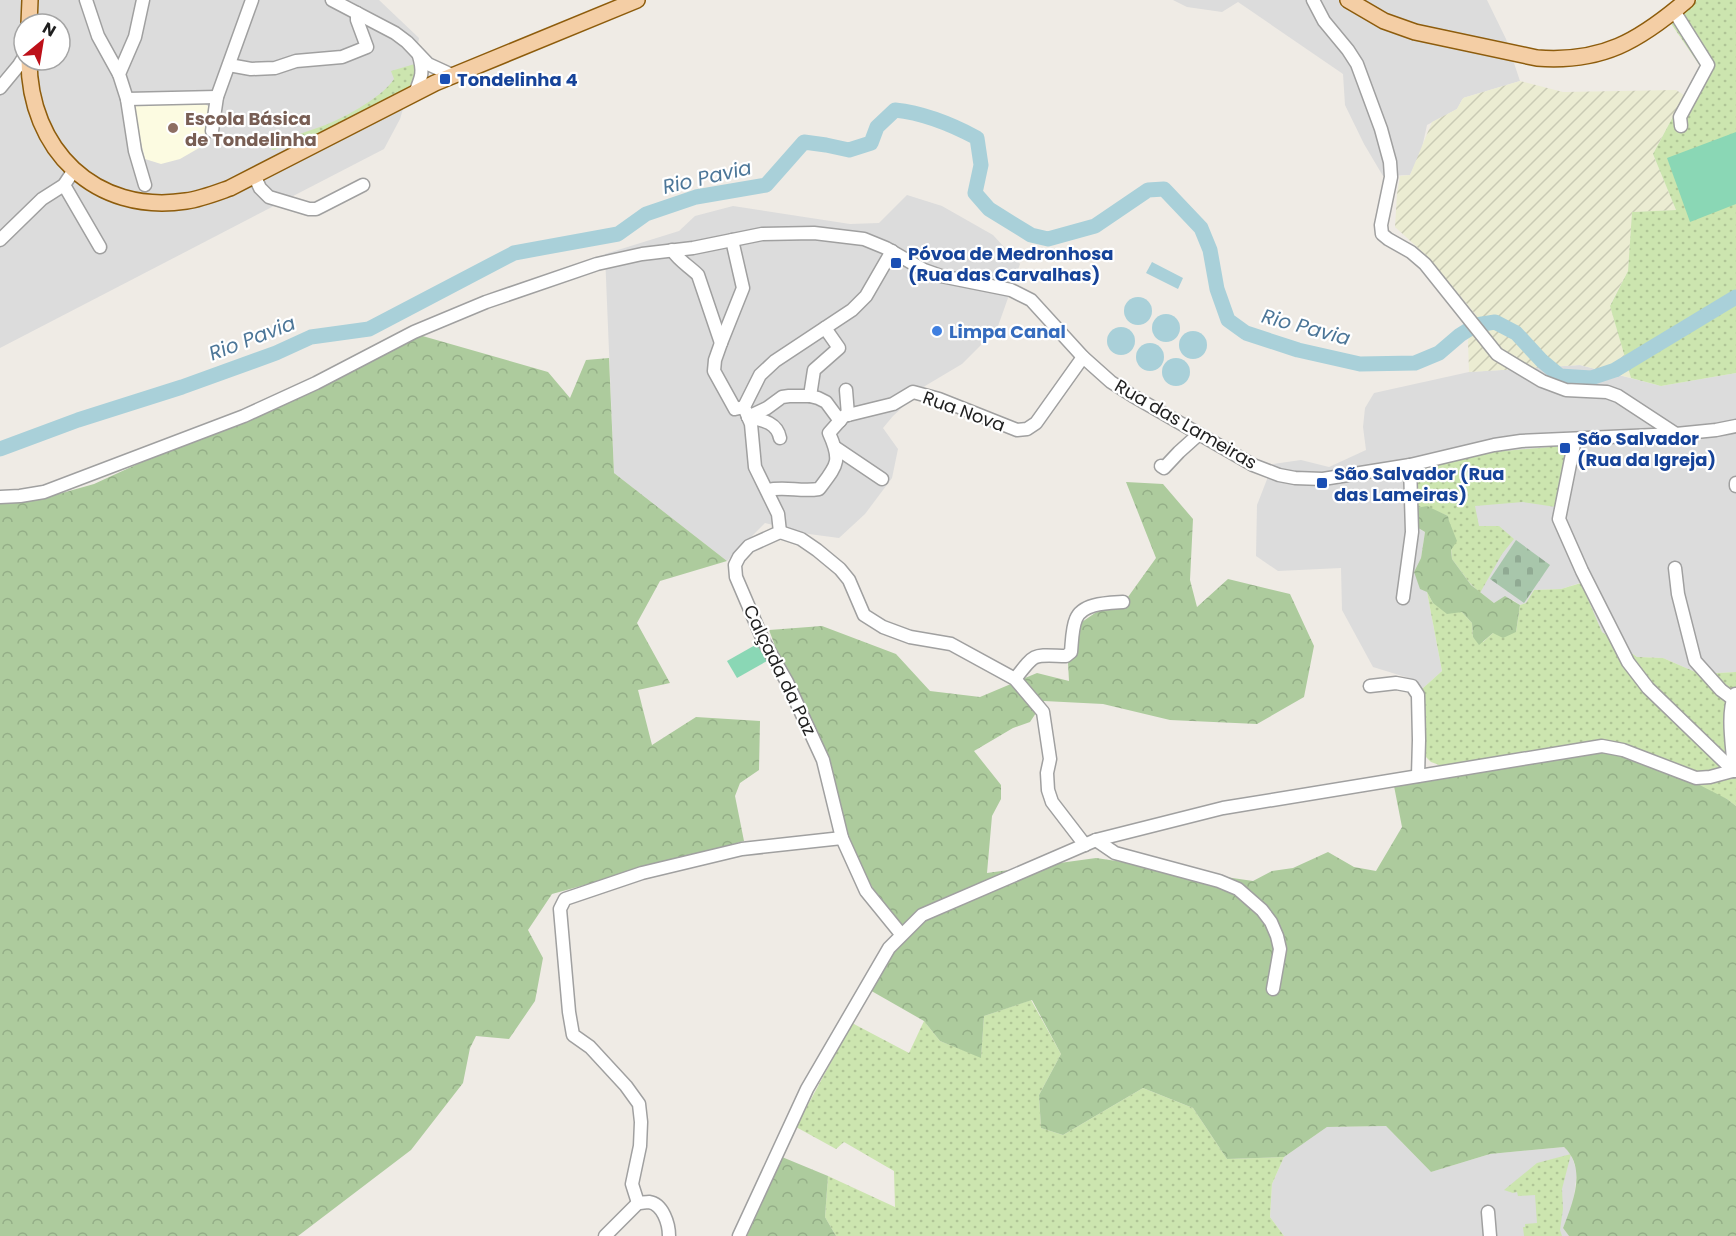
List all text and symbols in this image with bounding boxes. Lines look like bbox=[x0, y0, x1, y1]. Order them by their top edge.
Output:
north arrow bbox=[12, 12, 72, 72]
text: N bbox=[38, 16, 60, 42]
place label: Tondelinha 4 bbox=[457, 67, 578, 92]
marker: Tondelinha 4 bbox=[438, 72, 452, 86]
place label: Escola Básica de Tondelinha bbox=[185, 106, 317, 152]
marker: Escola Básica de Tondelinha bbox=[166, 121, 180, 135]
water label: Rio Pavia bbox=[660, 153, 754, 201]
place label: Póvoa de Medronhosa (Rua das Carvalhas) bbox=[908, 241, 1114, 287]
marker: Póvoa de Medronhosa (Rua das Carvalhas) bbox=[889, 256, 903, 270]
water label: Rio Pavia bbox=[1259, 302, 1353, 352]
water label: Rio Pavia bbox=[205, 309, 299, 367]
place label: Limpa Canal bbox=[949, 319, 1066, 344]
marker: Limpa Canal bbox=[930, 324, 944, 338]
street label: Rua das Lameiras bbox=[1110, 373, 1262, 475]
street label: Rua Nova bbox=[919, 385, 1009, 437]
place label: São Salvador (Rua da Igreja) bbox=[1577, 426, 1716, 472]
marker: São Salvador (Rua da Igreja) bbox=[1558, 441, 1572, 455]
place label: São Salvador (Rua das Lameiras) bbox=[1334, 461, 1505, 507]
marker: São Salvador (Rua das Lameiras) bbox=[1315, 476, 1329, 490]
street label: Calçada da Paz bbox=[737, 600, 823, 740]

